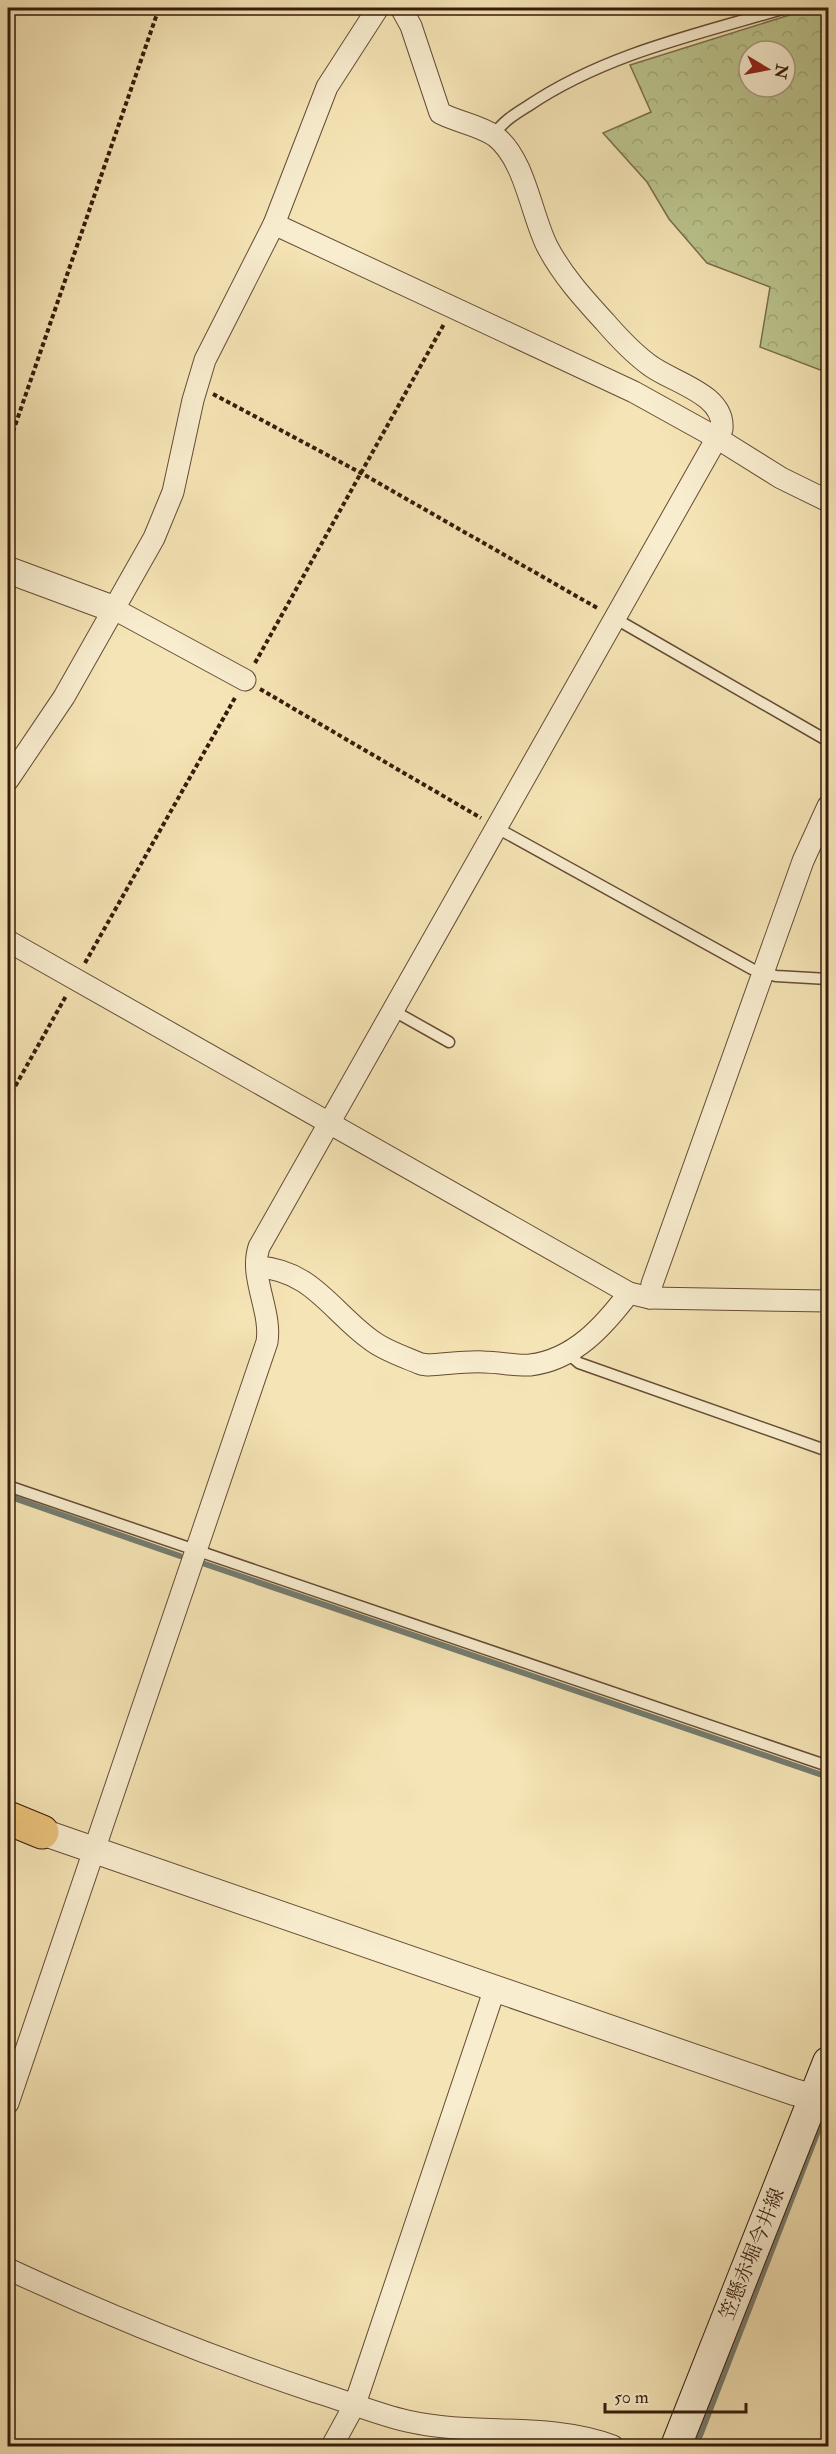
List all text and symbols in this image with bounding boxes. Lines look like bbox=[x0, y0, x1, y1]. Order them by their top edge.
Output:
north arrow bbox=[737, 39, 797, 99]
text: N bbox=[770, 62, 792, 81]
street label: 笠懸赤堀今井線 bbox=[714, 2184, 790, 2324]
scale bar bbox=[605, 2376, 746, 2414]
text: 50 m bbox=[614, 2386, 649, 2409]

